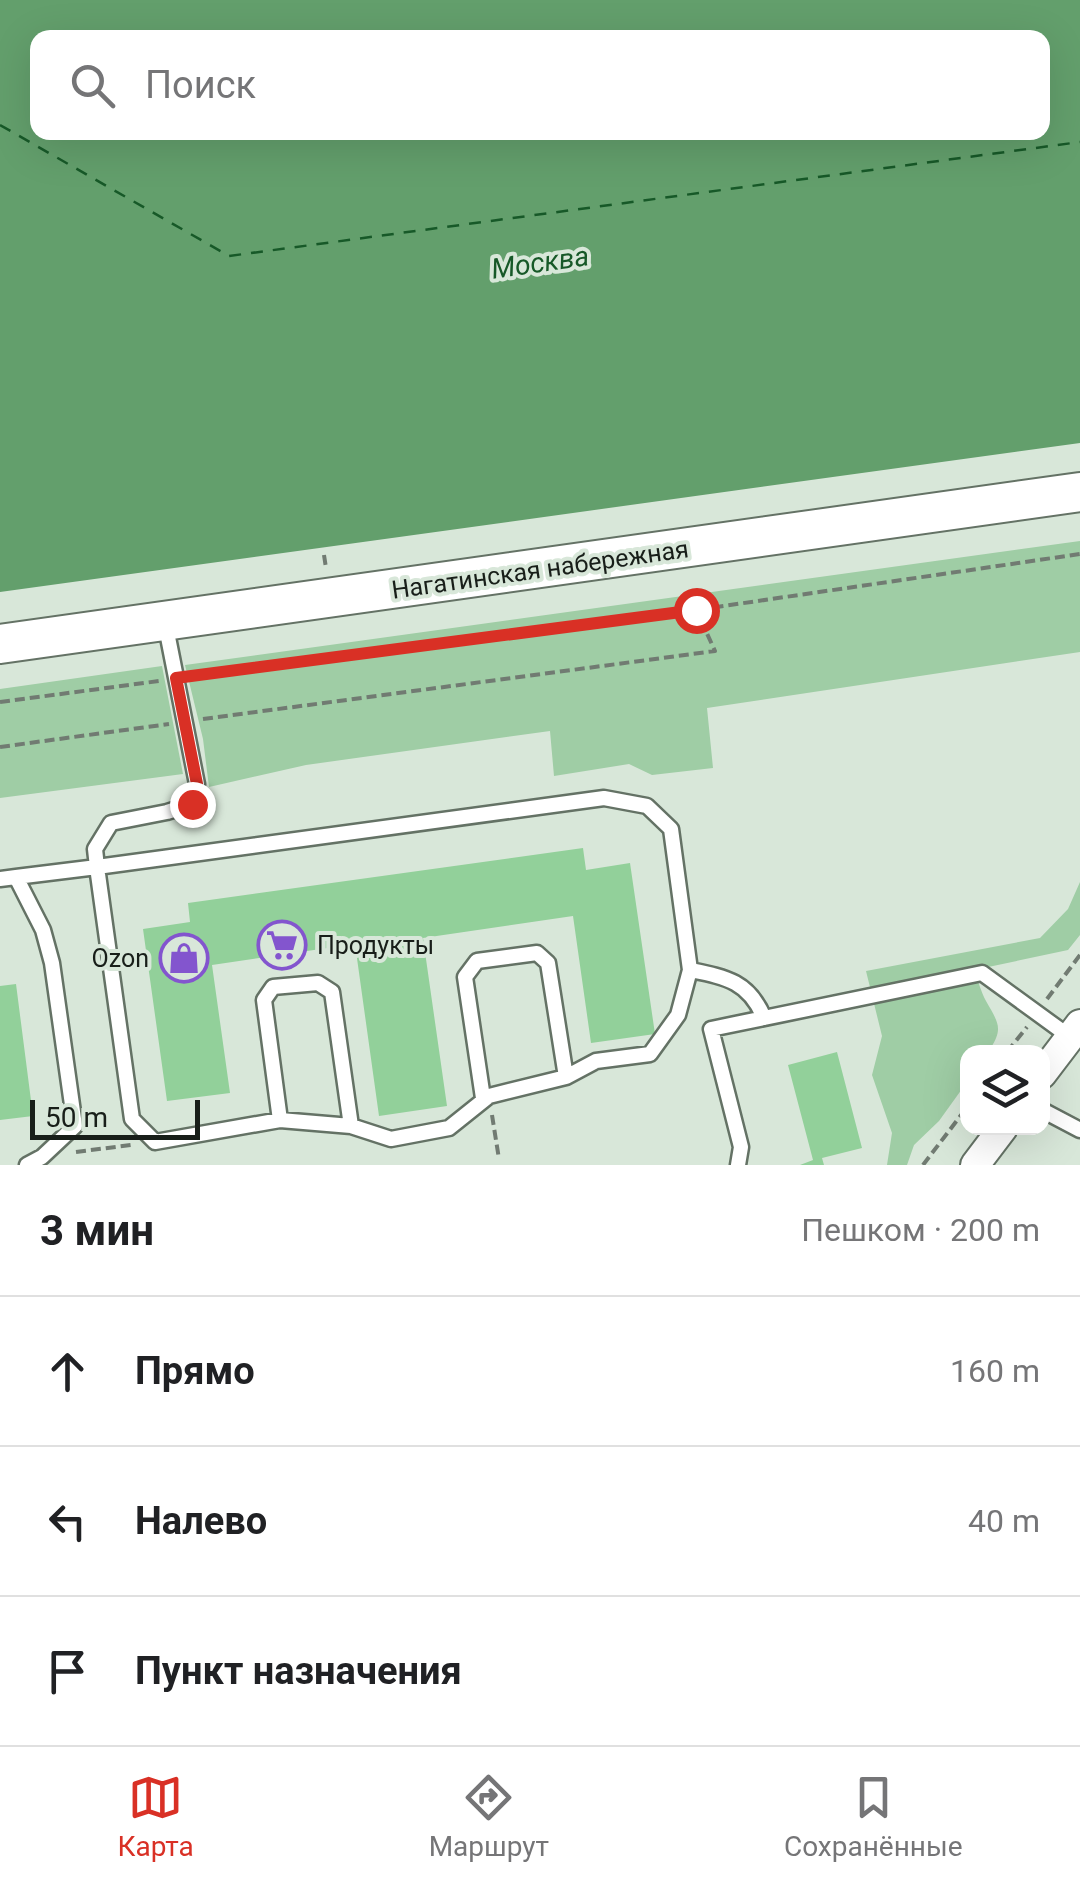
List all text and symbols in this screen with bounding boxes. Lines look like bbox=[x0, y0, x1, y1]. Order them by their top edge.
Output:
search box bbox=[30, 30, 1050, 140]
icon: search bbox=[65, 58, 120, 113]
text: Поиск bbox=[145, 63, 256, 107]
water label: Москва bbox=[489, 239, 591, 286]
street label: Нагатинская набережная bbox=[390, 534, 690, 605]
route start bbox=[674, 588, 720, 634]
route end bbox=[170, 782, 216, 828]
supermarket icon: Продукты bbox=[256, 919, 308, 971]
place label: Продукты bbox=[317, 931, 434, 960]
shop icon: Ozon bbox=[158, 932, 210, 984]
place label: Ozon bbox=[92, 944, 149, 973]
map controls bbox=[960, 1045, 1050, 1135]
button: layers bbox=[960, 1045, 1050, 1135]
scale bar bbox=[30, 1095, 200, 1140]
text: 50 m bbox=[45, 1101, 108, 1134]
text: 3 мин bbox=[40, 1206, 154, 1255]
text: Пешком · 200 m bbox=[801, 1211, 1040, 1249]
icon: ahead bbox=[40, 1344, 95, 1399]
text: Прямо bbox=[135, 1349, 255, 1393]
text: 160 m bbox=[950, 1352, 1040, 1390]
icon: left bbox=[40, 1494, 95, 1549]
text: Налево bbox=[135, 1499, 267, 1543]
text: 40 m bbox=[968, 1502, 1040, 1540]
icon: arrive bbox=[40, 1644, 95, 1699]
text: Пункт назначения bbox=[135, 1649, 462, 1693]
tab: Карта bbox=[117, 1770, 194, 1863]
tab: Маршрут bbox=[429, 1770, 549, 1863]
tab: Сохранённые bbox=[784, 1770, 963, 1863]

